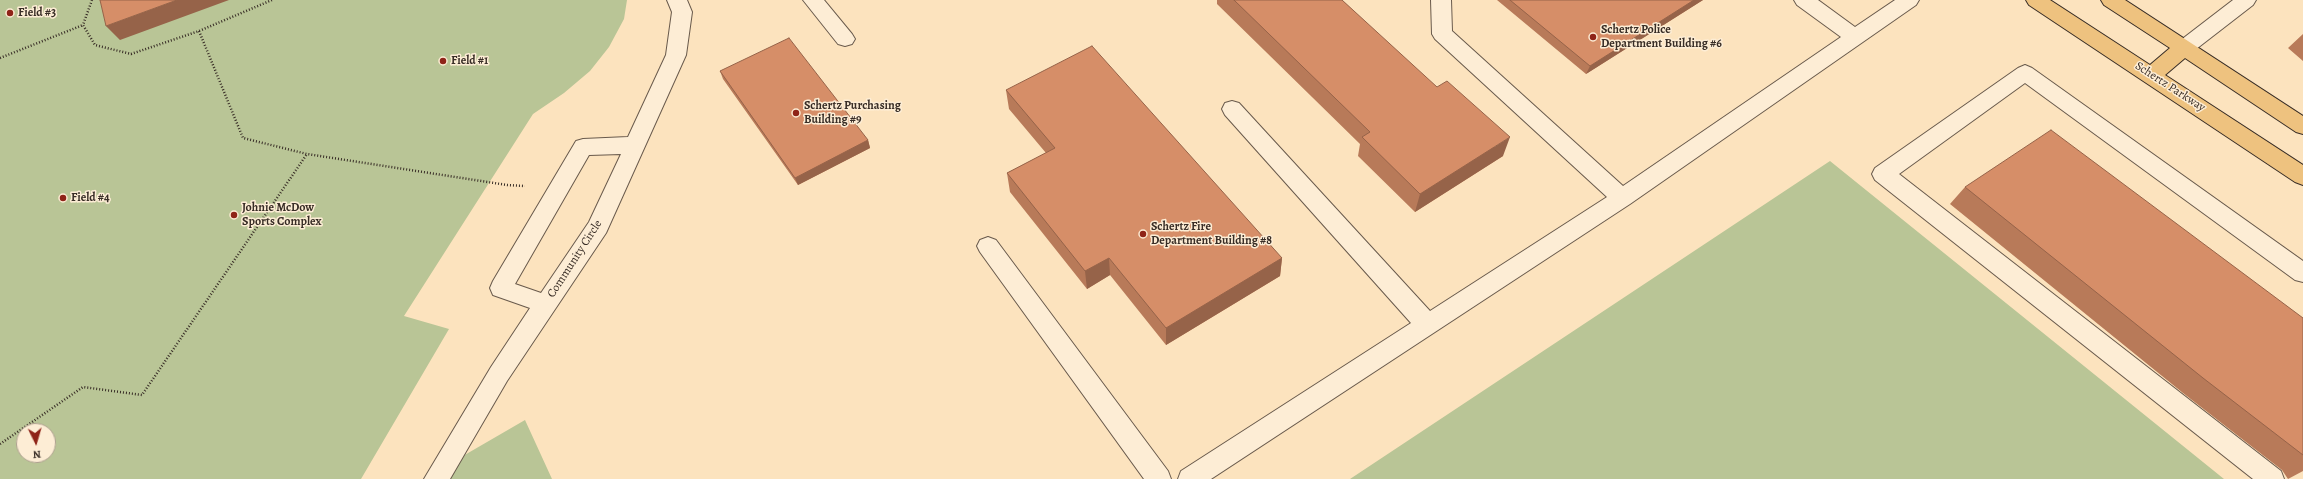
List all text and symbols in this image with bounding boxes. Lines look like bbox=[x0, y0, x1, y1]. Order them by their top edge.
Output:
place label: Field #3 bbox=[18, 6, 56, 20]
marker: Field #3 bbox=[5, 8, 15, 18]
place label: Schertz Police Department Building #6 bbox=[1601, 23, 1722, 51]
marker: Schertz Police Department Building #6 bbox=[1588, 32, 1598, 42]
place label: Field #1 bbox=[451, 54, 488, 68]
marker: Field #1 bbox=[438, 56, 448, 66]
street label: Schertz Parkway bbox=[2132, 59, 2208, 115]
place label: Schertz Purchasing Building #9 bbox=[804, 99, 901, 127]
marker: Schertz Purchasing Building #9 bbox=[791, 108, 801, 118]
place label: Field #4 bbox=[71, 191, 110, 205]
marker: Field #4 bbox=[58, 193, 68, 203]
place label: Johnie McDow Sports Complex bbox=[242, 201, 321, 229]
marker: Johnie McDow Sports Complex bbox=[229, 210, 239, 220]
street label: Community Circle bbox=[544, 217, 606, 301]
place label: Schertz Fire Department Building #8 bbox=[1151, 220, 1272, 248]
marker: Schertz Fire Department Building #8 bbox=[1138, 229, 1148, 239]
north arrow bbox=[16, 423, 56, 463]
text: N bbox=[32, 447, 42, 462]

